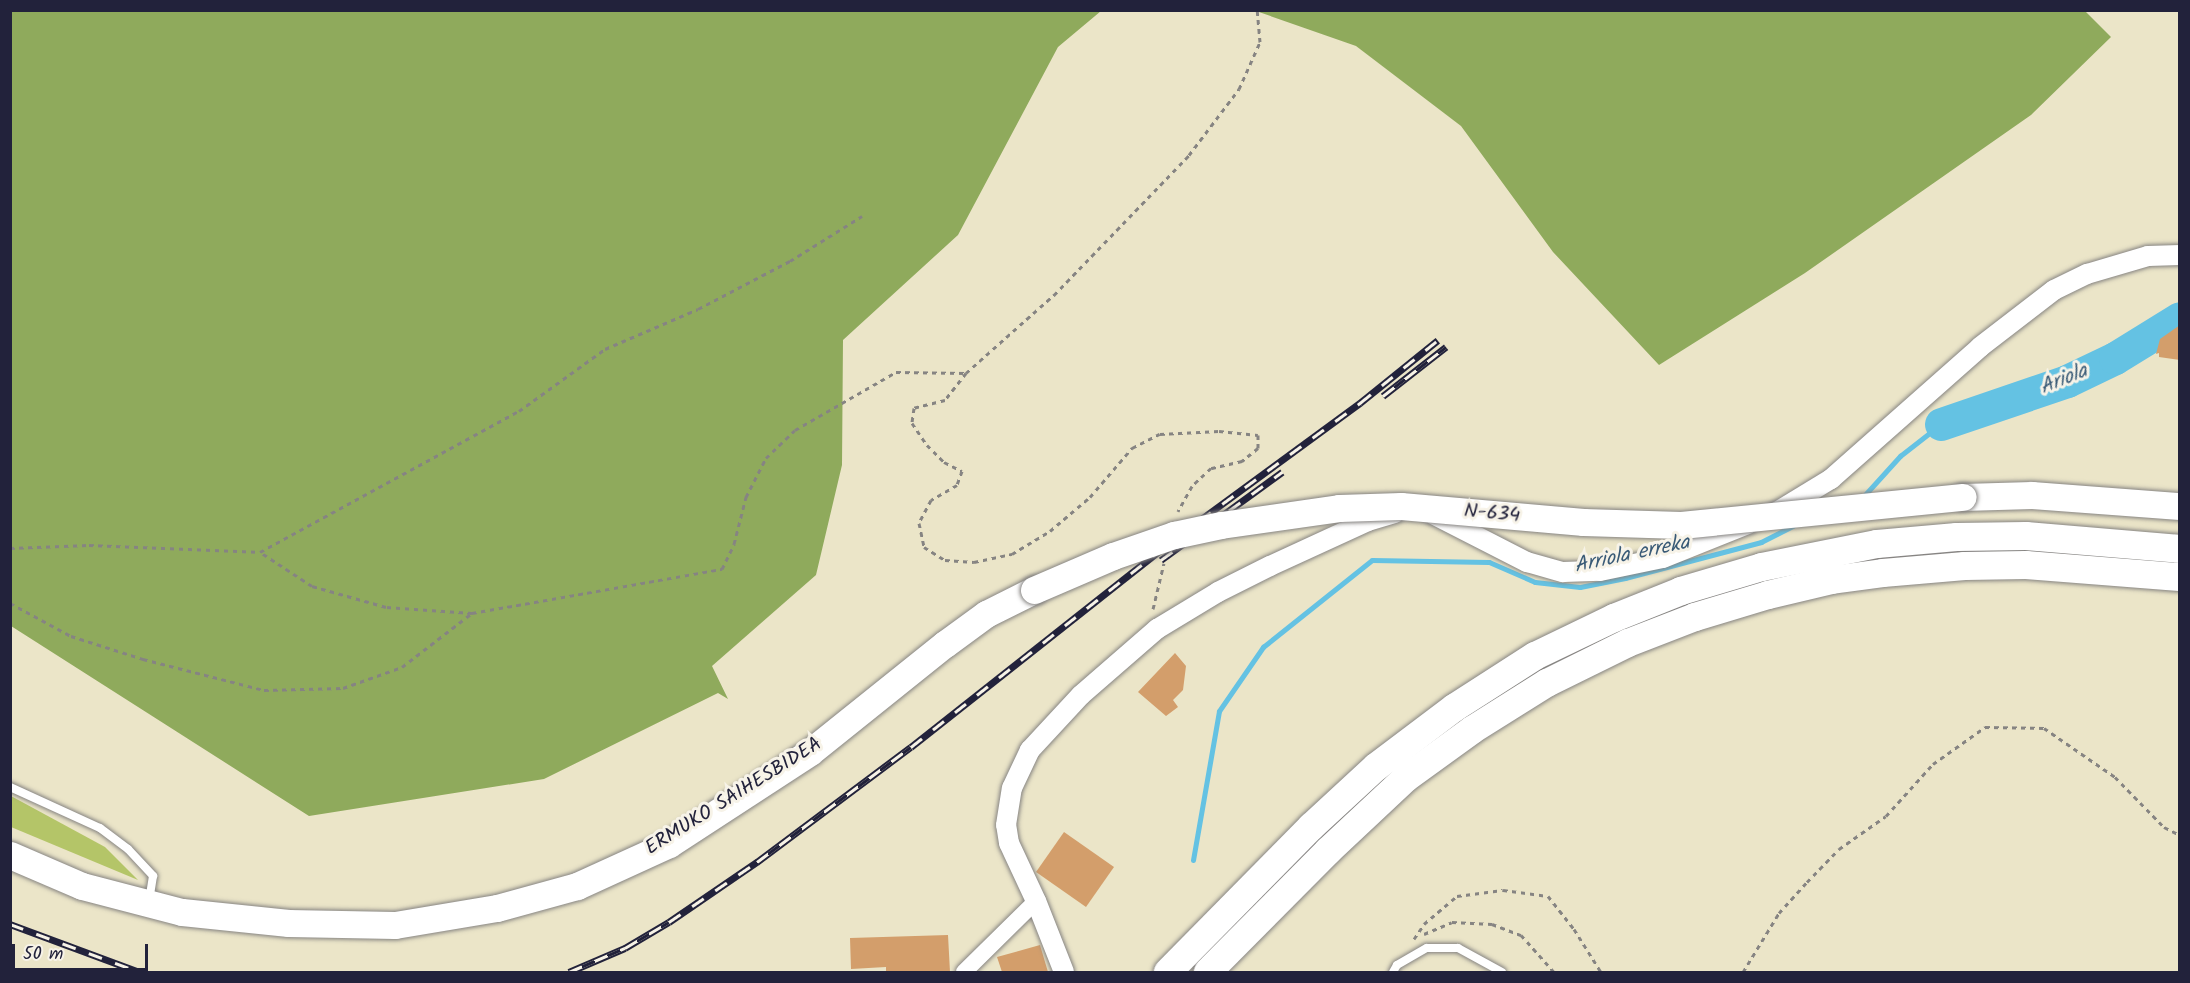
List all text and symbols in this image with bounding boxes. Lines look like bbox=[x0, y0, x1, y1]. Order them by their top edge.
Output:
water label: Ariola bbox=[2036, 359, 2092, 401]
street label: N-634 bbox=[1463, 500, 1521, 528]
water label: Arriola erreka bbox=[1572, 531, 1692, 579]
street label: ERMUKO SAIHESBIDEA bbox=[641, 733, 827, 861]
scale bar bbox=[15, 932, 152, 970]
text: 50 m bbox=[23, 940, 63, 969]

